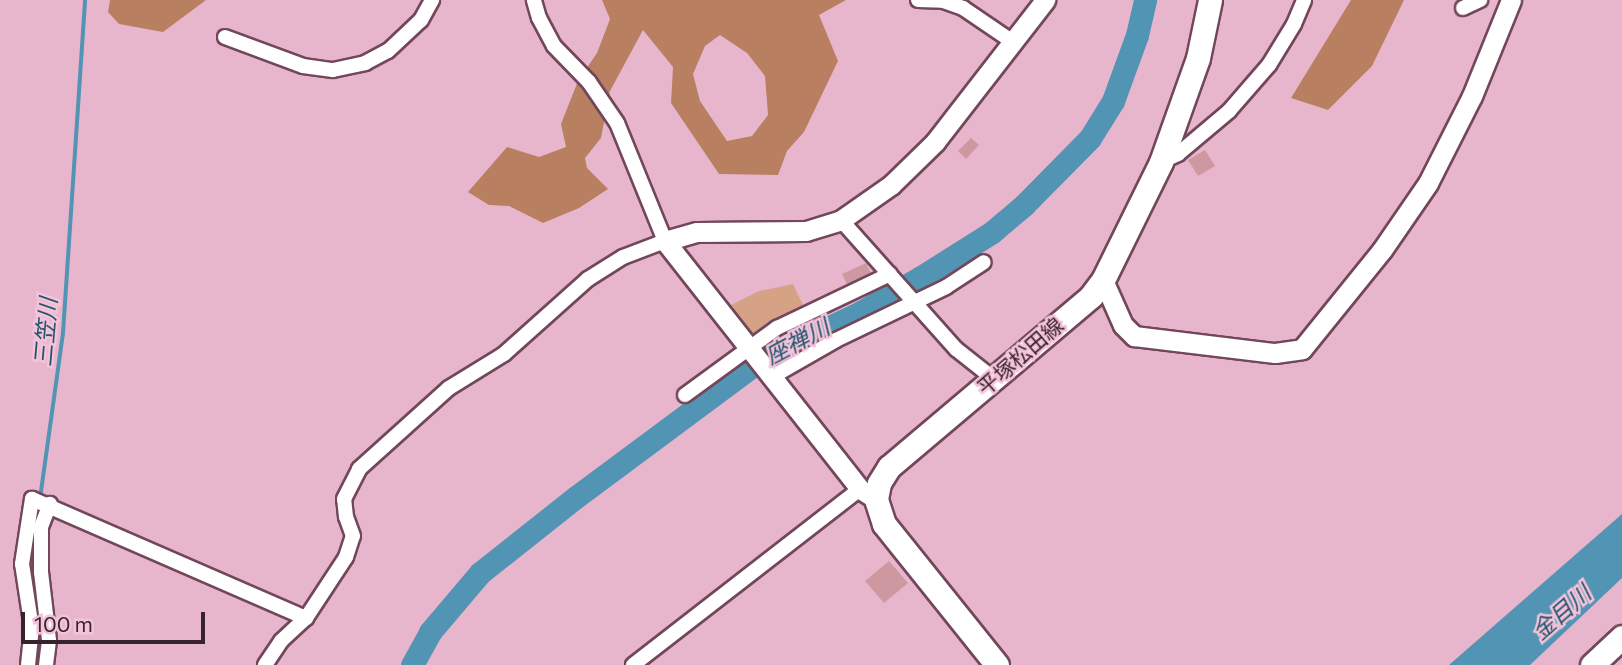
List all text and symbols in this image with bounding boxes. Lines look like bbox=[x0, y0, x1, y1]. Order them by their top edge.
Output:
water label: 三笠川 bbox=[28, 296, 62, 368]
street label: 平塚松田線 bbox=[972, 312, 1068, 400]
water label: 座禅川 bbox=[760, 313, 834, 369]
water label: 金目川 bbox=[1526, 579, 1596, 645]
scale bar bbox=[24, 598, 208, 642]
text: 100 m bbox=[34, 611, 93, 636]

